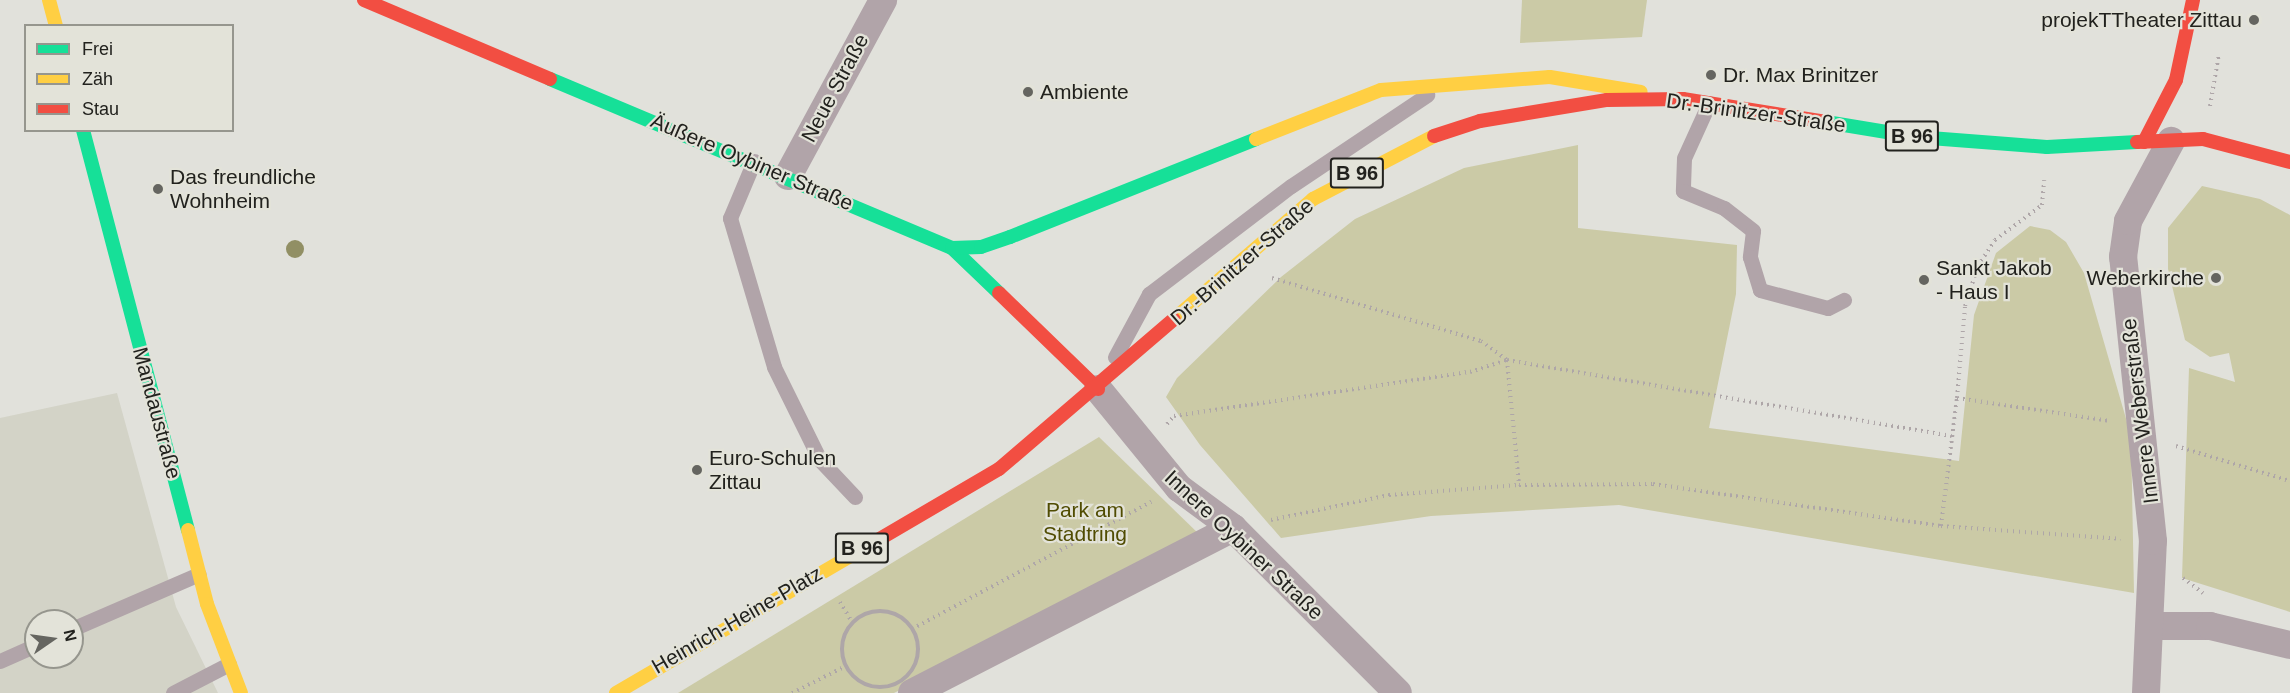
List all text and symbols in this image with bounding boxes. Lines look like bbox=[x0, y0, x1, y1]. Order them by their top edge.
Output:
place label: projekTTheater Zittau bbox=[2041, 7, 2242, 33]
marker: projekTTheater Zittau bbox=[2247, 13, 2261, 27]
legend bbox=[24, 24, 234, 132]
street label: Neue Straße bbox=[796, 30, 874, 146]
text: Frei bbox=[82, 39, 113, 59]
place label: Dr. Max Brinitzer bbox=[1723, 62, 1878, 88]
marker: Dr. Max Brinitzer bbox=[1704, 68, 1718, 82]
text: Zäh bbox=[82, 69, 113, 89]
place label: Ambiente bbox=[1040, 79, 1129, 105]
marker: Ambiente bbox=[1021, 85, 1035, 99]
street label: Dr.-Brinitzer-Straße bbox=[1665, 88, 1847, 138]
text: Stau bbox=[82, 99, 119, 119]
street label: Äußere Oybiner Straße bbox=[647, 108, 857, 216]
road number: B 96 bbox=[1884, 119, 1940, 153]
road number: B 96 bbox=[1328, 156, 1386, 190]
place label: Das freundliche Wohnheim bbox=[170, 164, 316, 214]
marker: Das freundliche Wohnheim bbox=[151, 182, 165, 196]
street label: Dr.-Brinitzer-Straße bbox=[1165, 193, 1319, 331]
place label: Sankt Jakob - Haus I bbox=[1936, 255, 2052, 305]
place label: Weberkirche bbox=[2087, 265, 2204, 291]
marker: Weberkirche bbox=[2209, 271, 2223, 285]
marker: Sankt Jakob - Haus I bbox=[1917, 273, 1931, 287]
street label: Innere Weberstraße bbox=[2116, 317, 2164, 505]
street label: Mandaustraße bbox=[127, 344, 187, 482]
place label: Euro-Schulen Zittau bbox=[709, 445, 836, 495]
marker: Euro-Schulen Zittau bbox=[690, 463, 704, 477]
street label: Innere Oybiner Straße bbox=[1159, 465, 1329, 625]
park label: Park am Stadtring bbox=[1043, 497, 1127, 547]
road number: B 96 bbox=[834, 531, 890, 565]
street label: Heinrich-Heine-Platz bbox=[647, 561, 827, 679]
north arrow bbox=[24, 609, 84, 669]
text: N bbox=[60, 628, 80, 643]

